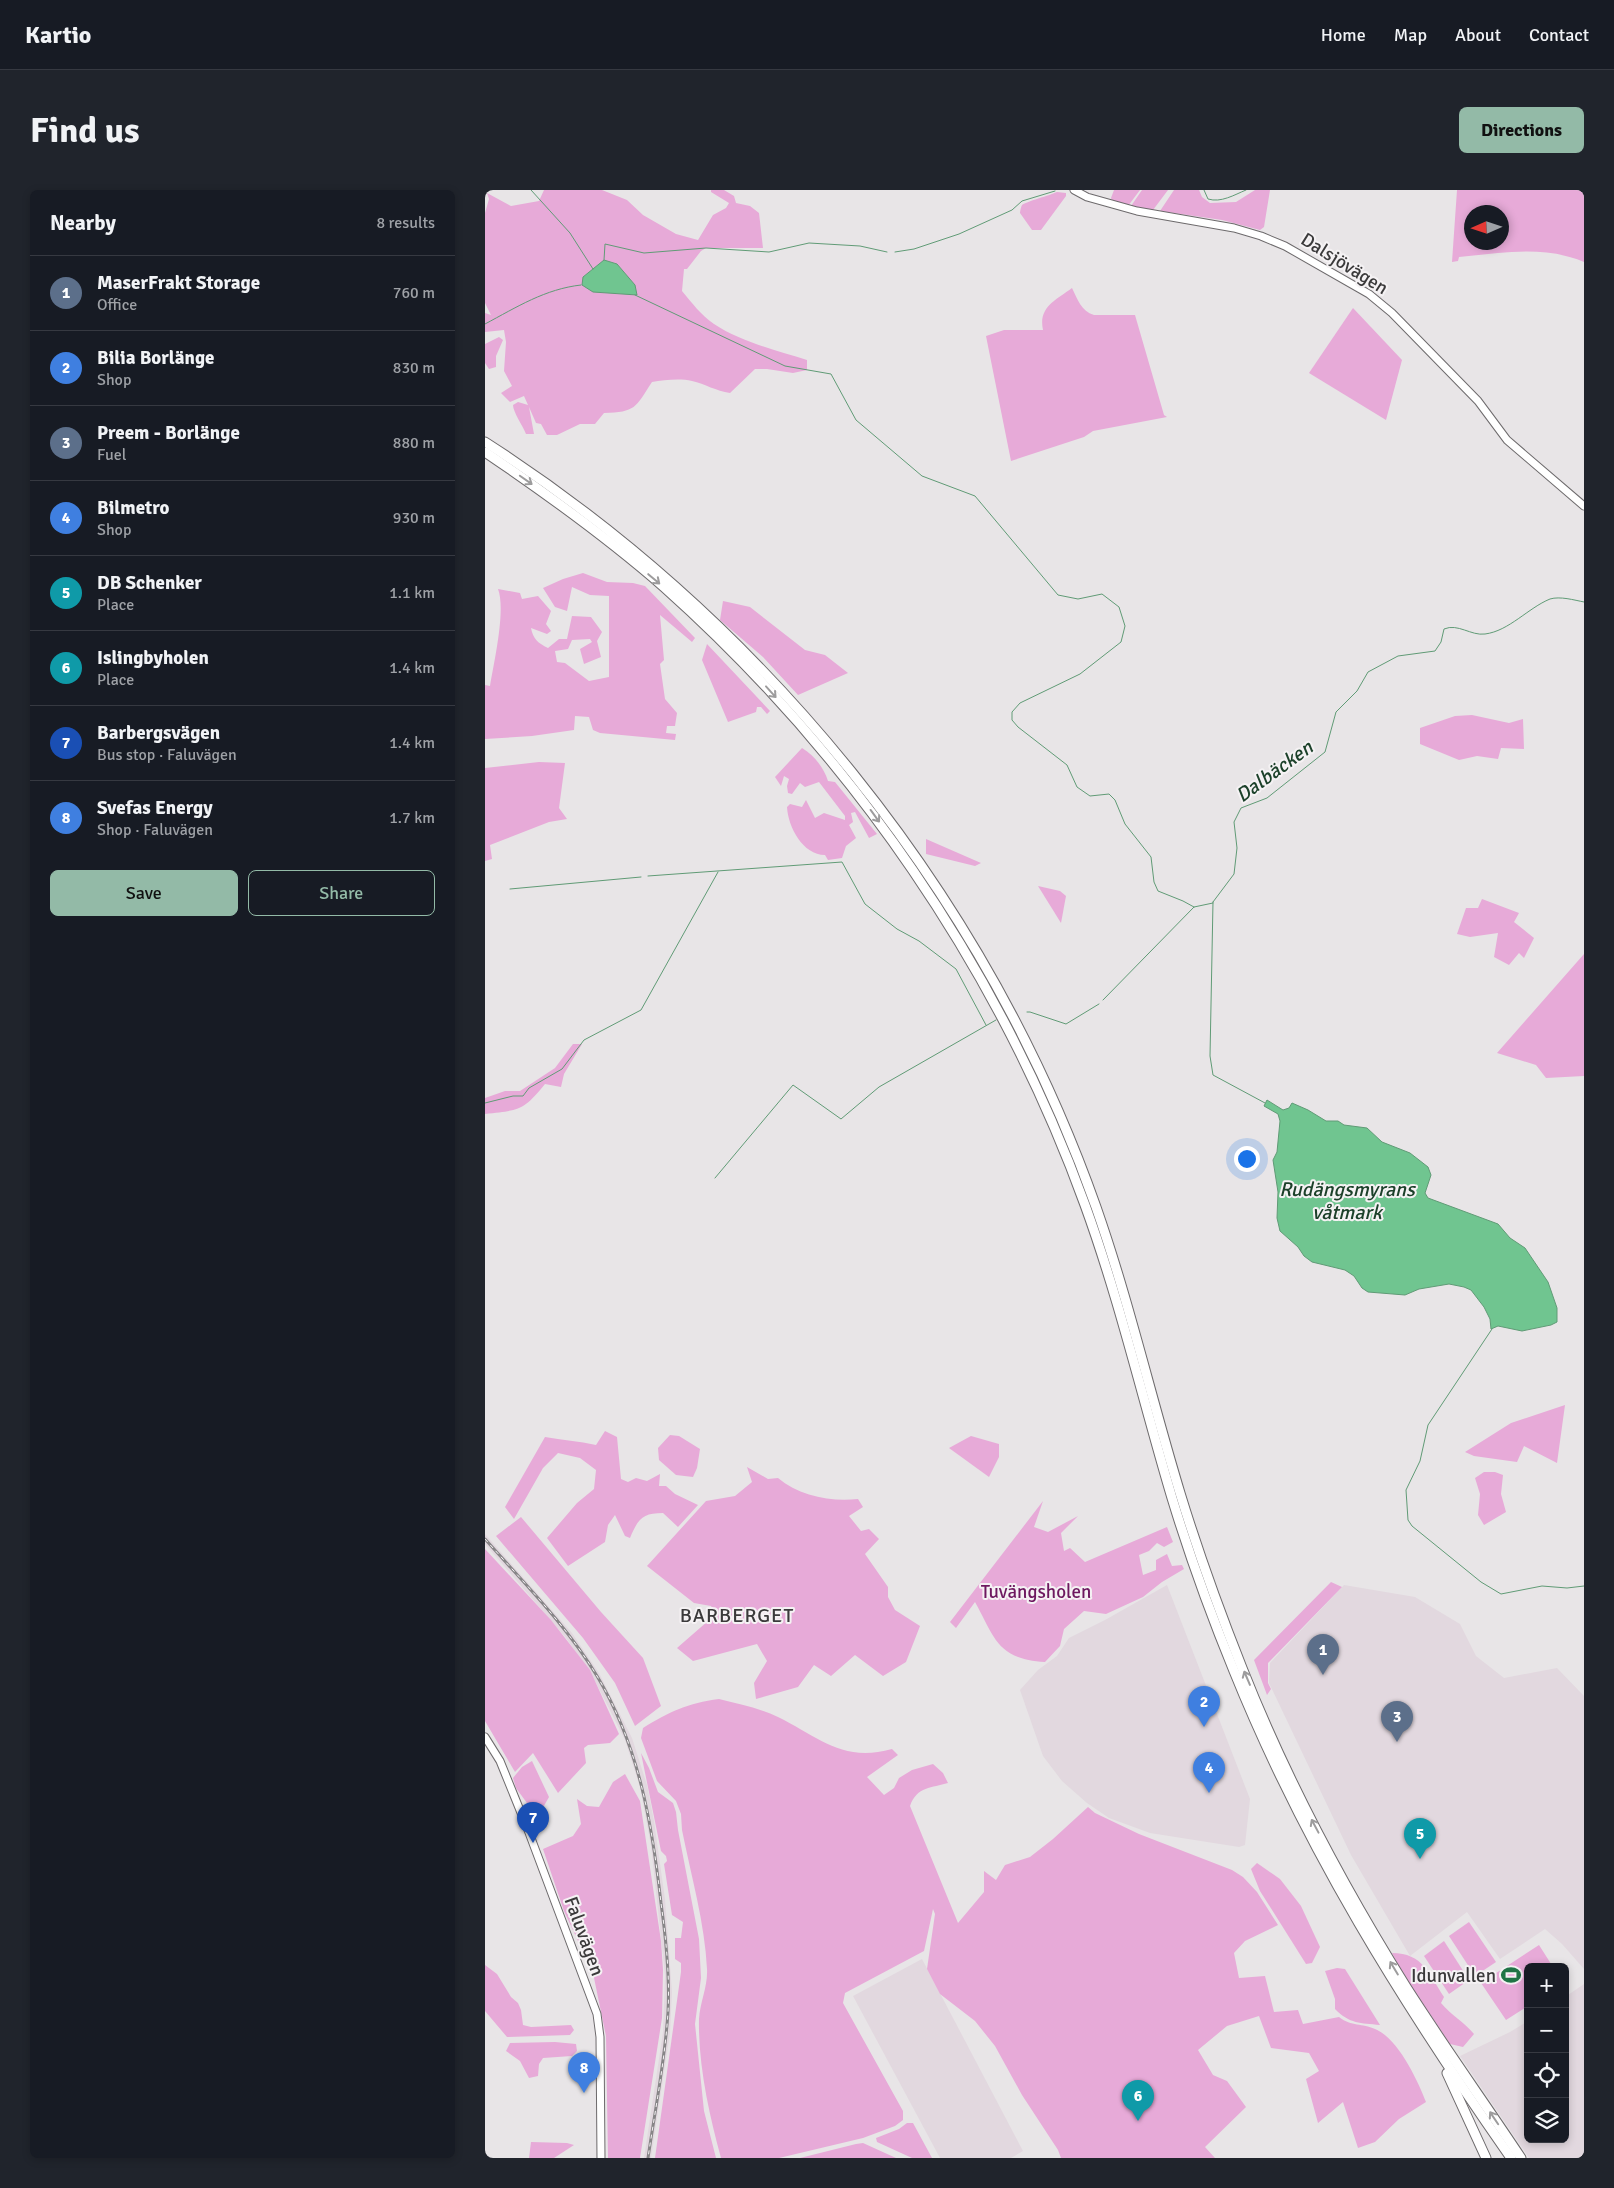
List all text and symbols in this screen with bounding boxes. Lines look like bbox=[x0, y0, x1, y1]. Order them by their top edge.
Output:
text: Kartio bbox=[25, 20, 91, 50]
text: Home bbox=[1321, 24, 1366, 46]
text: Map bbox=[1394, 24, 1427, 46]
text: About bbox=[1455, 24, 1501, 46]
text: Contact bbox=[1529, 24, 1589, 46]
button: Directions bbox=[1459, 107, 1584, 153]
text: Find us bbox=[30, 109, 140, 152]
north arrow bbox=[1464, 205, 1509, 250]
text: Nearby bbox=[50, 210, 116, 236]
text: 8 results bbox=[376, 213, 435, 233]
street label: Dalsjövägen bbox=[1296, 228, 1393, 300]
text: MaserFrakt Storage bbox=[97, 271, 260, 295]
text: 1 bbox=[62, 283, 70, 303]
text: 760 m bbox=[393, 283, 435, 303]
text: Office bbox=[97, 295, 137, 315]
text: Bilia Borlänge bbox=[97, 346, 215, 370]
text: 2 bbox=[62, 358, 70, 378]
text: 830 m bbox=[393, 358, 435, 378]
text: Shop bbox=[97, 370, 131, 390]
text: Preem - Borlänge bbox=[97, 421, 240, 445]
text: 3 bbox=[62, 433, 70, 453]
text: 880 m bbox=[393, 433, 435, 453]
text: Fuel bbox=[97, 445, 126, 465]
one-way arrow bbox=[518, 475, 532, 485]
text: Bilmetro bbox=[97, 496, 169, 520]
text: 4 bbox=[62, 508, 70, 528]
text: 930 m bbox=[393, 508, 435, 528]
text: Shop bbox=[97, 520, 131, 540]
text: DB Schenker bbox=[97, 571, 202, 595]
one-way arrow bbox=[647, 573, 660, 584]
text: 5 bbox=[62, 583, 70, 603]
text: 1.1 km bbox=[389, 583, 435, 603]
text: Place bbox=[97, 595, 134, 615]
text: Islingbyholen bbox=[97, 646, 209, 670]
text: 6 bbox=[62, 658, 70, 678]
text: 1.4 km bbox=[389, 658, 435, 678]
text: Place bbox=[97, 670, 134, 690]
one-way arrow bbox=[765, 685, 776, 698]
text: Barbergsvägen bbox=[97, 721, 220, 745]
text: 7 bbox=[62, 733, 70, 753]
text: 1.4 km bbox=[389, 733, 435, 753]
water label: Dalbäcken bbox=[1231, 734, 1319, 808]
text: Bus stop · Faluvägen bbox=[97, 745, 237, 765]
text: Svefas Energy bbox=[97, 796, 213, 820]
text: 8 bbox=[62, 808, 70, 828]
text: 1.7 km bbox=[389, 808, 435, 828]
one-way arrow bbox=[870, 809, 880, 823]
text: Shop · Faluvägen bbox=[97, 820, 213, 840]
button: Save bbox=[50, 870, 238, 916]
button: Share bbox=[248, 870, 435, 916]
your location bbox=[1234, 1146, 1260, 1172]
water label: Rudängsmyrans våtmark bbox=[1279, 1177, 1417, 1225]
park label: Tuvängsholen bbox=[981, 1580, 1091, 1604]
district label: BARBERGET bbox=[680, 1603, 794, 1628]
pin: 1 bbox=[1307, 1634, 1339, 1675]
one-way arrow bbox=[1241, 1671, 1251, 1686]
pin: 2 bbox=[1188, 1686, 1220, 1727]
pin: 3 bbox=[1381, 1701, 1413, 1742]
pin: 4 bbox=[1193, 1752, 1225, 1793]
pin: 7 bbox=[517, 1802, 549, 1843]
pin: 5 bbox=[1404, 1818, 1436, 1859]
one-way arrow bbox=[1310, 1819, 1319, 1834]
street label: Faluvägen bbox=[559, 1893, 609, 1979]
one-way arrow bbox=[1389, 1961, 1399, 1975]
map controls bbox=[1524, 1963, 1569, 2143]
button: + bbox=[1524, 1963, 1569, 2008]
place label: Idunvallen bbox=[1411, 1964, 1496, 1988]
sports icon: Idunvallen bbox=[1500, 1964, 1522, 1986]
button: − bbox=[1524, 2008, 1569, 2053]
pin: 8 bbox=[568, 2052, 600, 2093]
button: locate bbox=[1524, 2053, 1569, 2098]
pin: 6 bbox=[1122, 2080, 1154, 2121]
button: layers bbox=[1524, 2098, 1569, 2143]
one-way arrow bbox=[1489, 2111, 1499, 2125]

